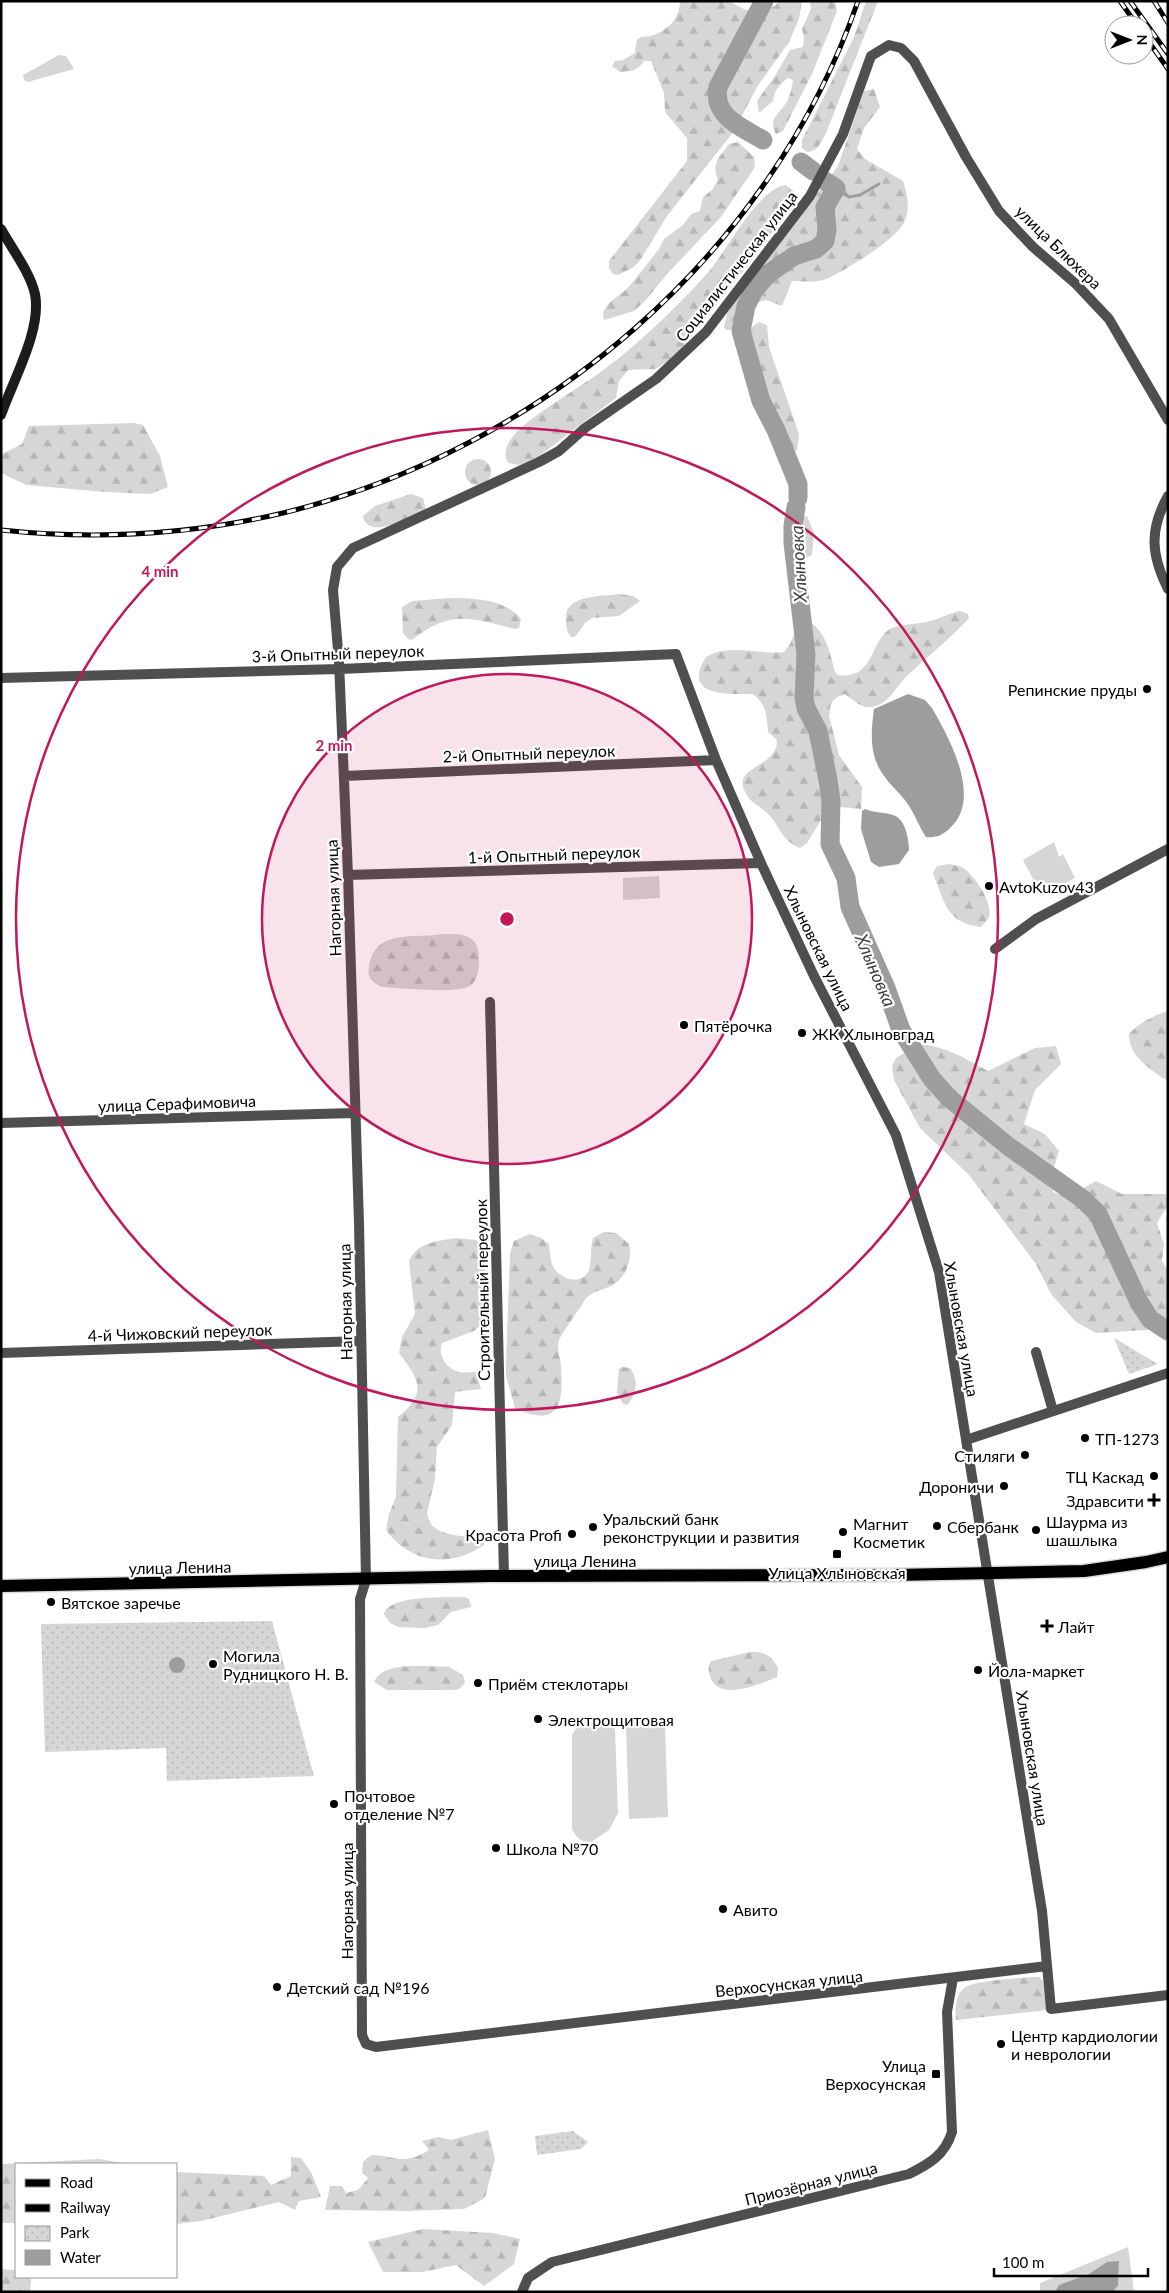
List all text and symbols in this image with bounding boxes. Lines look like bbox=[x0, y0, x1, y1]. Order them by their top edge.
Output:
north arrow bbox=[1104, 15, 1154, 65]
text: N bbox=[1134, 35, 1151, 45]
street label: Социалистическая улица bbox=[671, 187, 801, 345]
street label: улица Блюхера bbox=[1012, 201, 1106, 293]
water label: Хлыновка bbox=[785, 525, 811, 604]
text: 4 min bbox=[141, 562, 179, 580]
street label: 3-й Опытный переулок bbox=[251, 640, 425, 666]
place label: Репинские пруды bbox=[1008, 680, 1137, 699]
marker: Репинские пруды bbox=[1141, 683, 1153, 695]
text: 2 min bbox=[315, 736, 353, 754]
street label: 2-й Опытный переулок bbox=[442, 740, 616, 766]
street label: Нагорная улица bbox=[321, 839, 345, 957]
street label: 1-й Опытный переулок bbox=[467, 841, 641, 867]
place label: AvtoKuzov43 bbox=[999, 877, 1094, 896]
marker: AvtoKuzov43 bbox=[983, 880, 995, 892]
street label: Хлыновская улица bbox=[780, 882, 858, 1014]
centre of rings bbox=[498, 910, 516, 928]
water label: Хлыновка bbox=[850, 929, 901, 1010]
place label: Пятёрочка bbox=[694, 1016, 772, 1035]
marker: Пятёрочка bbox=[678, 1019, 690, 1031]
place label: ЖК Хлыновград bbox=[812, 1024, 934, 1043]
marker: ЖК Хлыновград bbox=[796, 1027, 808, 1039]
street label: улица Серафимовича bbox=[98, 1091, 256, 1115]
street label: Строительный переулок bbox=[471, 1198, 493, 1381]
street label: Нагорная улица bbox=[334, 1243, 356, 1361]
street label: Хлыновская улица bbox=[941, 1260, 983, 1398]
street label: 4-й Чижовский переулок bbox=[87, 1319, 273, 1345]
place label: ТП-1273 bbox=[1095, 1429, 1159, 1448]
marker: ТП-1273 bbox=[1079, 1432, 1091, 1444]
place label: Стиляги bbox=[954, 1446, 1015, 1465]
marker: Стиляги bbox=[1019, 1449, 1031, 1461]
place label: ТЦ Каскад bbox=[1066, 1467, 1144, 1486]
marker: ТЦ Каскад bbox=[1148, 1470, 1160, 1482]
place label: Дороничи bbox=[919, 1477, 994, 1496]
marker: Дороничи bbox=[998, 1480, 1010, 1492]
place label: Здравсити bbox=[1066, 1491, 1144, 1510]
marker: Здравсити bbox=[1148, 1494, 1160, 1506]
place label: Уральский банк реконструкции и развития bbox=[603, 1509, 799, 1546]
place label: Шаурма из шашлыка bbox=[1046, 1512, 1128, 1549]
place label: Магнит Косметик bbox=[853, 1514, 926, 1551]
place label: Сбербанк bbox=[947, 1517, 1019, 1536]
marker: Сбербанк bbox=[931, 1520, 943, 1532]
marker: Уральский банк реконструкции и развития bbox=[587, 1521, 599, 1533]
marker: Шаурма из шашлыка bbox=[1030, 1524, 1042, 1536]
place label: Красота Profi bbox=[465, 1525, 562, 1544]
marker: Магнит Косметик bbox=[837, 1526, 849, 1538]
marker: Красота Profi bbox=[566, 1528, 578, 1540]
marker: Улица Хлыновская bbox=[831, 1548, 843, 1560]
street label: улица Ленина bbox=[534, 1551, 636, 1570]
street label: улица Ленина bbox=[128, 1557, 232, 1577]
place label: Улица Хлыновская bbox=[768, 1563, 906, 1582]
place label: Вятское заречье bbox=[61, 1593, 181, 1612]
marker: Вятское заречье bbox=[45, 1596, 57, 1608]
place label: Лайт bbox=[1057, 1617, 1095, 1636]
marker: Лайт bbox=[1040, 1619, 1054, 1633]
place label: Могила Рудницкого Н. В. bbox=[223, 1646, 349, 1683]
marker: Могила Рудницкого Н. В. bbox=[207, 1658, 219, 1670]
place label: Йола-маркет bbox=[988, 1661, 1085, 1680]
marker: Йола-маркет bbox=[972, 1664, 984, 1676]
place label: Приём стеклотары bbox=[488, 1674, 628, 1693]
marker: Приём стеклотары bbox=[472, 1677, 484, 1689]
street label: Хлыновская улица bbox=[1013, 1689, 1053, 1827]
place label: Электрощитовая bbox=[548, 1710, 674, 1729]
marker: Электрощитовая bbox=[532, 1713, 544, 1725]
place label: Почтовое отделение №7 bbox=[344, 1786, 455, 1823]
marker: Почтовое отделение №7 bbox=[328, 1798, 340, 1810]
place label: Школа №70 bbox=[506, 1839, 598, 1858]
marker: Школа №70 bbox=[490, 1842, 502, 1854]
street label: Нагорная улица bbox=[337, 1843, 356, 1959]
place label: Авито bbox=[733, 1900, 778, 1919]
marker: Авито bbox=[717, 1903, 729, 1915]
street label: Верхосунская улица bbox=[714, 1966, 864, 2000]
place label: Детский сад №196 bbox=[287, 1978, 430, 1997]
marker: Детский сад №196 bbox=[271, 1981, 283, 1993]
place label: Центр кардиологии и неврологии bbox=[1011, 2026, 1158, 2063]
marker: Центр кардиологии и неврологии bbox=[995, 2038, 1007, 2050]
place label: Улица Верхосунская bbox=[825, 2056, 926, 2093]
marker: Улица Верхосунская bbox=[930, 2068, 942, 2080]
street label: Приозёрная улица bbox=[743, 2157, 879, 2209]
legend bbox=[15, 2163, 178, 2278]
text: Road bbox=[60, 2173, 93, 2191]
text: Railway bbox=[60, 2198, 111, 2216]
text: Park bbox=[60, 2223, 90, 2241]
scale bar bbox=[994, 2246, 1148, 2278]
text: Water bbox=[60, 2248, 101, 2266]
text: 100 m bbox=[1002, 2253, 1044, 2271]

